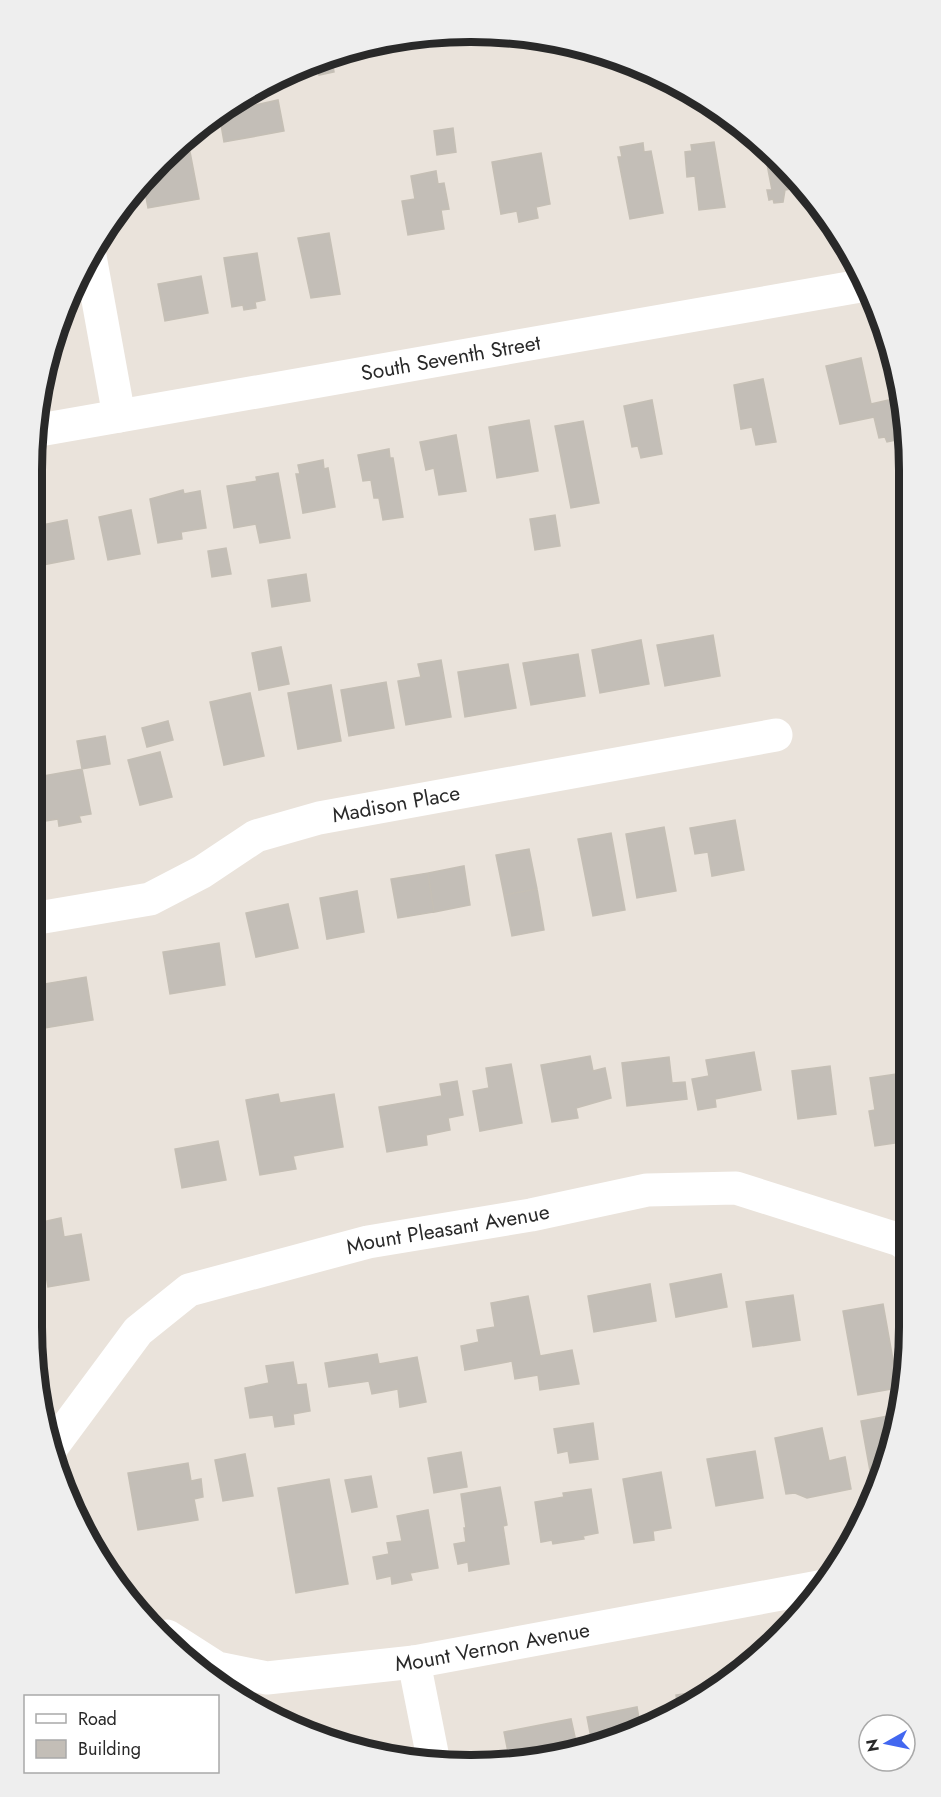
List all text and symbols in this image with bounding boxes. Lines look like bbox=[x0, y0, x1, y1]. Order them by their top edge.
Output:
street label: South Seventh Street bbox=[359, 327, 543, 388]
street label: Madison Place bbox=[330, 778, 462, 830]
street label: Mount Pleasant Avenue bbox=[343, 1196, 552, 1262]
street label: Mount Vernon Avenue bbox=[394, 1615, 592, 1679]
legend bbox=[24, 1695, 219, 1773]
text: Road bbox=[78, 1706, 117, 1732]
north arrow bbox=[857, 1713, 917, 1773]
text: Building bbox=[78, 1736, 141, 1762]
text: N bbox=[860, 1737, 885, 1753]

